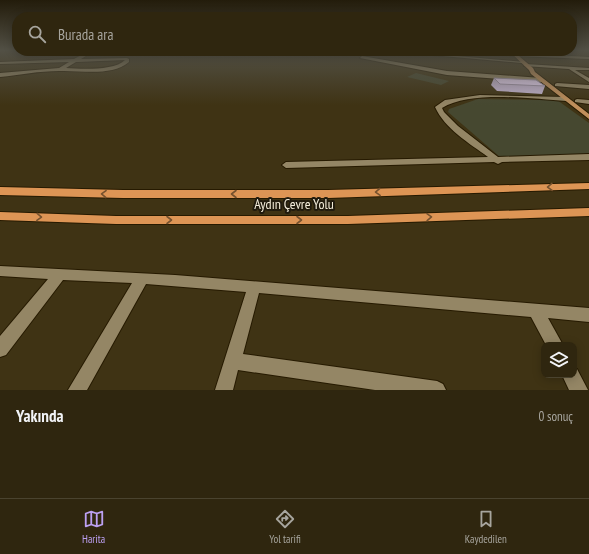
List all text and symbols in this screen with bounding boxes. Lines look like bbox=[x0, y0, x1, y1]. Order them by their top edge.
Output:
search box bbox=[12, 12, 577, 56]
icon: search bbox=[26, 23, 48, 45]
text: Burada ara bbox=[58, 25, 113, 44]
one-way arrow bbox=[547, 183, 553, 191]
one-way arrow bbox=[375, 188, 381, 196]
one-way arrow bbox=[101, 190, 107, 198]
one-way arrow bbox=[231, 190, 237, 198]
street label: Aydın Çevre Yolu bbox=[254, 195, 334, 213]
one-way arrow bbox=[36, 213, 42, 221]
one-way arrow bbox=[426, 213, 432, 221]
one-way arrow bbox=[166, 216, 172, 224]
one-way arrow bbox=[296, 216, 302, 224]
map controls bbox=[541, 342, 577, 378]
button: layers bbox=[541, 342, 577, 378]
text: Yakında bbox=[16, 405, 63, 427]
text: 0 sonuç bbox=[538, 408, 573, 425]
tab: Harita bbox=[82, 508, 105, 546]
tab: Yol tarifi bbox=[269, 508, 301, 546]
tab: Kaydedilen bbox=[465, 508, 507, 546]

